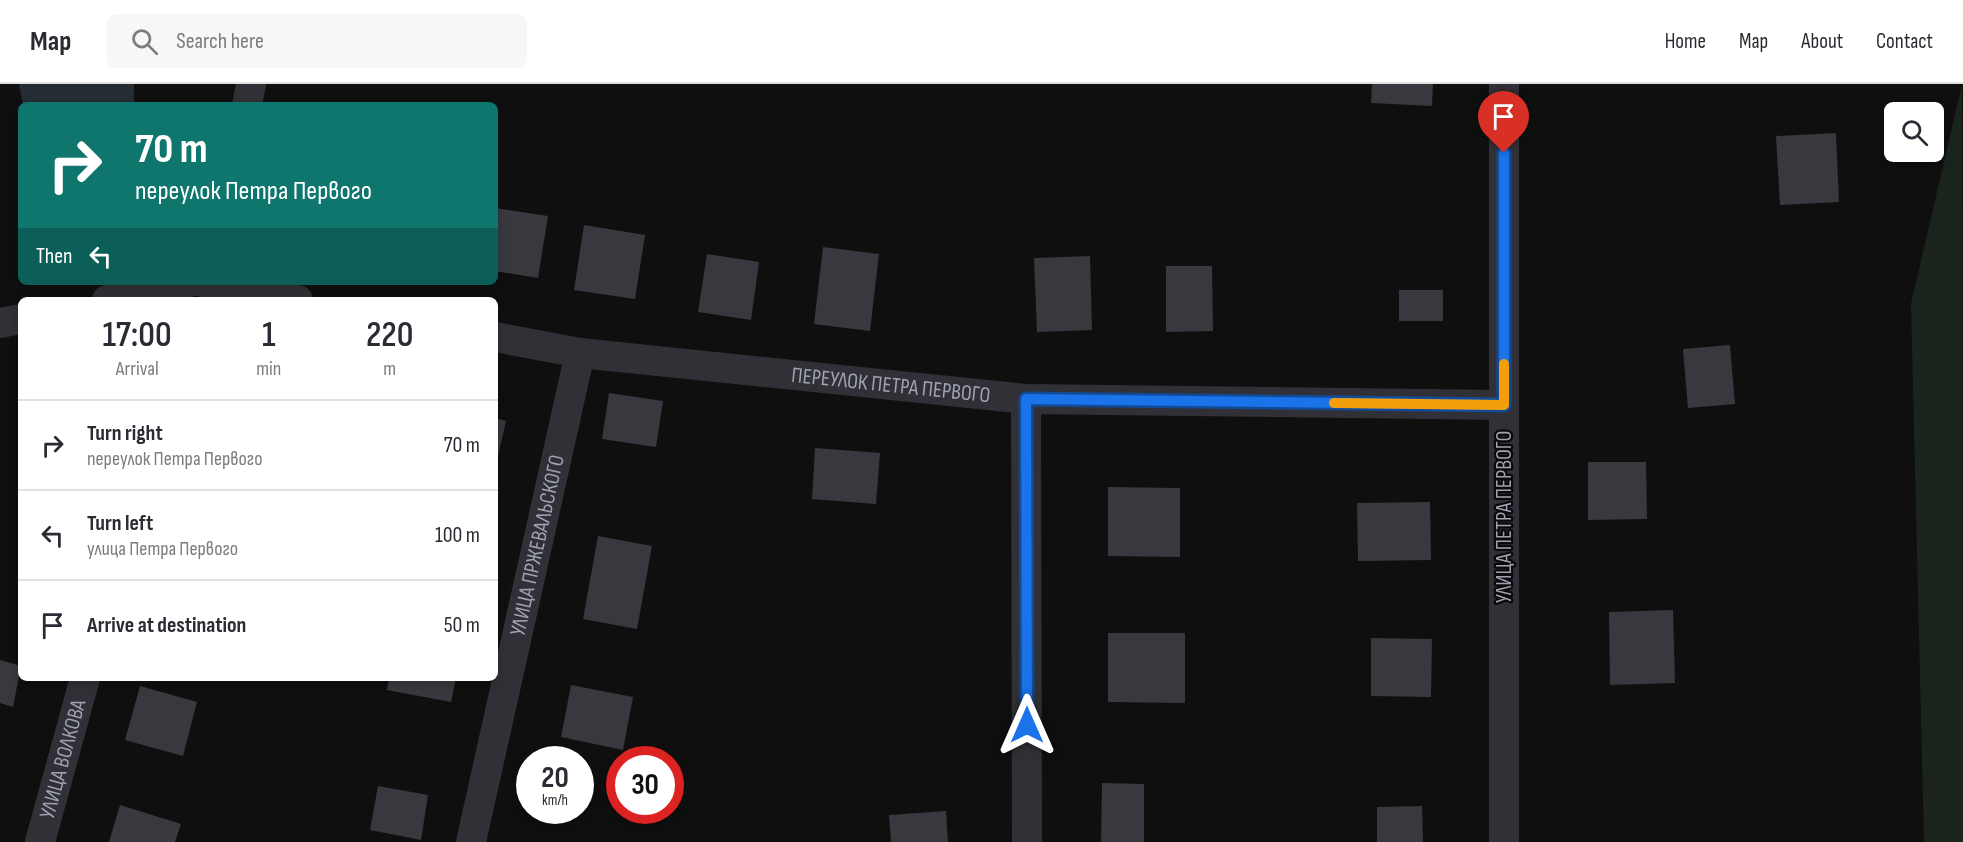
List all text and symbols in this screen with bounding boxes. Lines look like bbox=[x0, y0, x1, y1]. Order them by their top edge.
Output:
search box bbox=[107, 14, 527, 68]
text: Map bbox=[30, 25, 71, 58]
icon: search bbox=[128, 25, 161, 58]
text: Search here bbox=[176, 28, 264, 55]
text: Home bbox=[1665, 29, 1706, 54]
text: Map bbox=[1739, 29, 1768, 54]
text: About bbox=[1801, 29, 1843, 54]
text: Contact bbox=[1876, 29, 1933, 54]
pin bbox=[1478, 91, 1529, 153]
icon: arrive bbox=[1487, 100, 1520, 133]
map controls bbox=[1884, 102, 1944, 162]
button: search bbox=[1884, 102, 1944, 162]
text: 70 m bbox=[135, 124, 208, 175]
icon: right bbox=[36, 126, 114, 204]
text: переулок Петра Первого bbox=[135, 175, 372, 207]
icon: left bbox=[84, 240, 117, 273]
text: Then bbox=[36, 243, 72, 270]
text: 17:00 bbox=[103, 314, 172, 357]
text: 1 bbox=[262, 314, 276, 357]
text: 220 bbox=[366, 314, 413, 357]
text: Arrival bbox=[116, 357, 159, 381]
text: min bbox=[256, 357, 281, 381]
text: m bbox=[383, 357, 396, 381]
street label: ПЕРЕУЛОК ПЕТРА ПЕРВОГО bbox=[790, 361, 992, 409]
text: Turn right bbox=[87, 420, 163, 447]
icon: right bbox=[36, 429, 69, 462]
street label: УЛИЦА ПЕТРА ПЕРВОГО bbox=[1491, 431, 1518, 603]
text: 70 m bbox=[444, 432, 480, 459]
text: переулок Петра Первого bbox=[87, 447, 263, 471]
street label: УЛИЦА ПРЖЕВАЛЬСКОГО bbox=[504, 452, 570, 638]
text: Turn left bbox=[87, 510, 153, 537]
icon: left bbox=[36, 519, 69, 552]
text: 100 m bbox=[435, 522, 480, 549]
text: улица Петра Первого bbox=[87, 537, 238, 561]
icon: arrive bbox=[36, 609, 69, 642]
text: Arrive at destination bbox=[87, 612, 246, 639]
text: 50 m bbox=[444, 612, 480, 639]
position arrow bbox=[995, 693, 1059, 757]
street label: УЛИЦА ВОЛКОВА bbox=[34, 696, 92, 822]
speed limit sign: 30 bbox=[606, 746, 684, 824]
text: 20 bbox=[541, 760, 569, 796]
text: km/h bbox=[542, 791, 568, 810]

